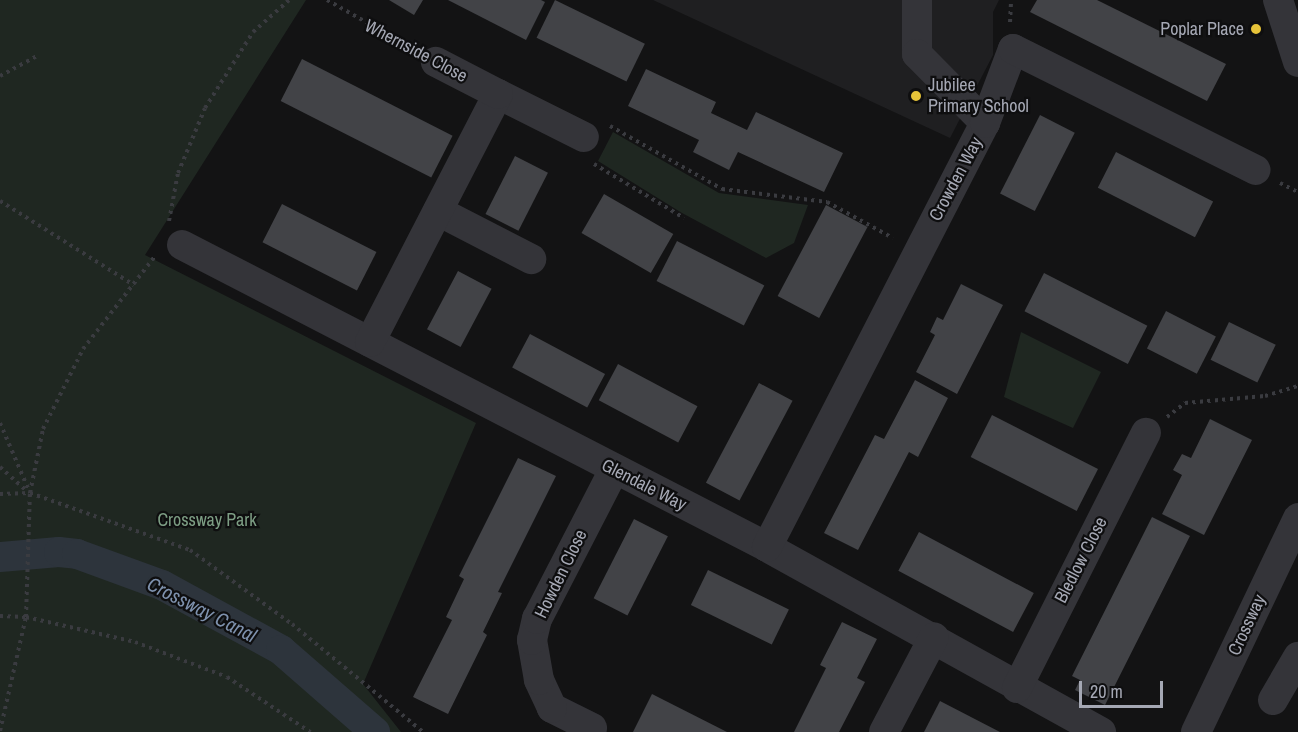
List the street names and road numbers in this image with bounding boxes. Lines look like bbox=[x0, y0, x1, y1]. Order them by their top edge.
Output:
street label: Whernside Close bbox=[361, 15, 471, 87]
street label: Crowden Way bbox=[925, 133, 987, 225]
street label: Glendale Way bbox=[598, 454, 690, 516]
street label: Bledlow Close bbox=[1050, 513, 1112, 607]
street label: Howden Close bbox=[530, 526, 592, 622]
street label: Crossway bbox=[1224, 591, 1270, 659]

